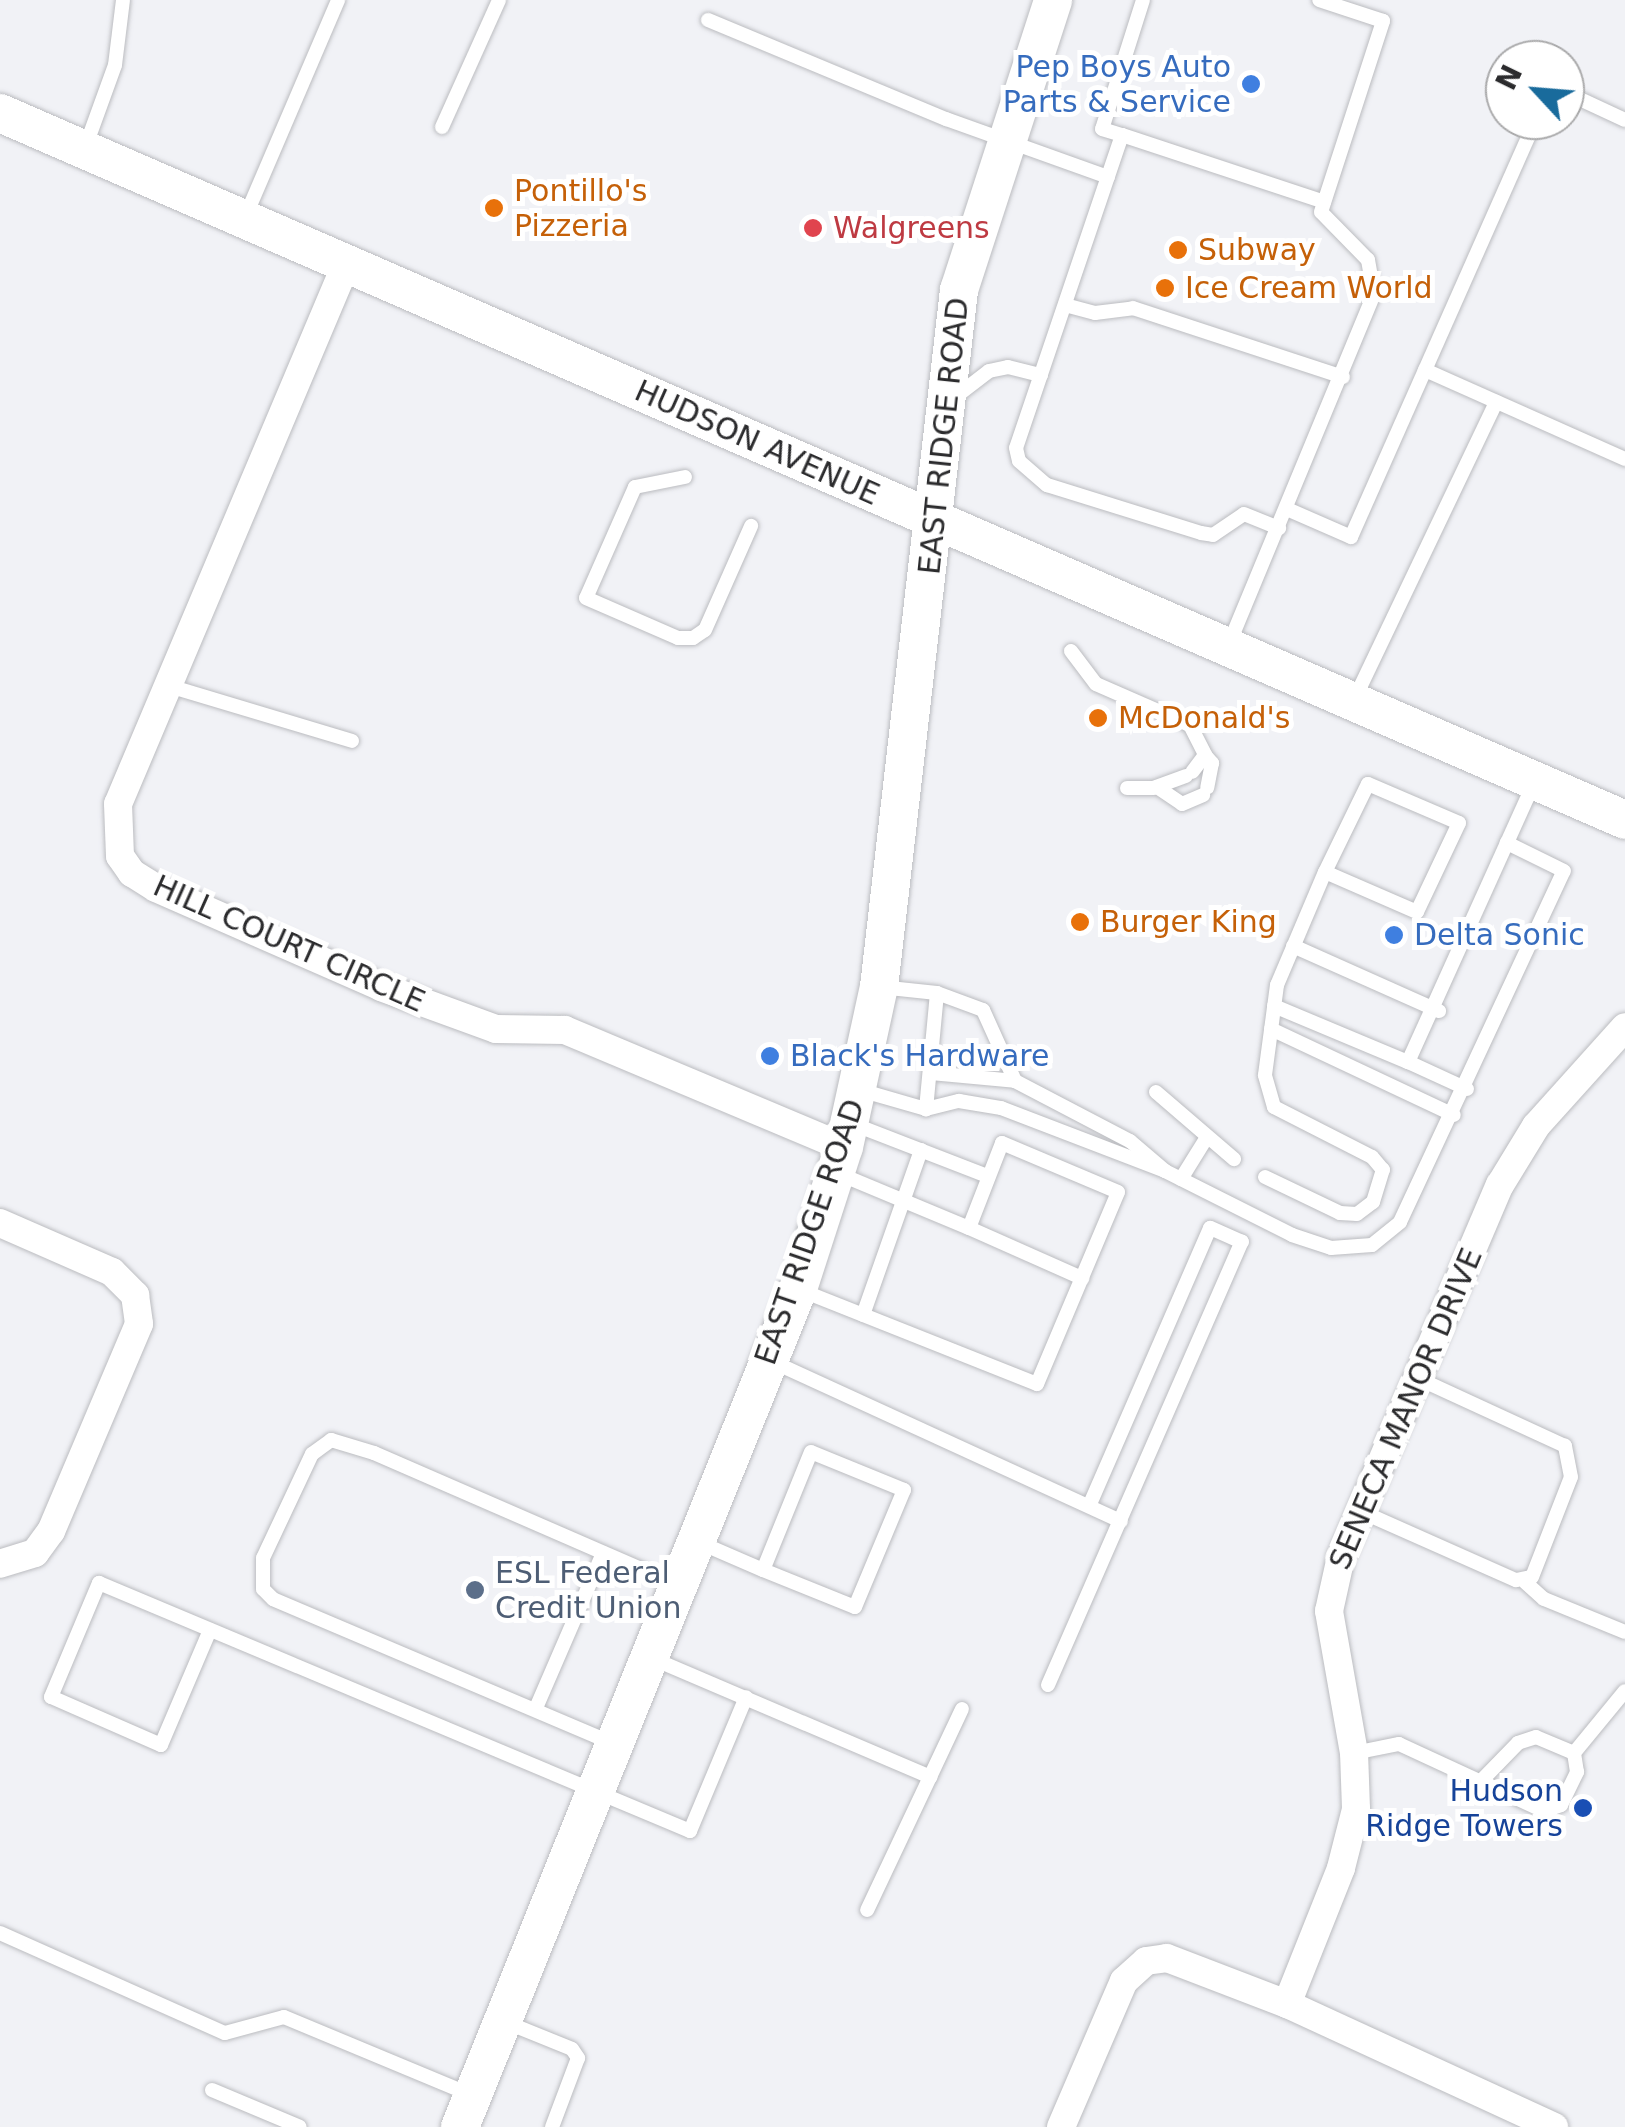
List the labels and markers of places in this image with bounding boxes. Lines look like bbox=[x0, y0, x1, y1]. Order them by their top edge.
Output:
place label: Pep Boys Auto Parts & Service bbox=[1003, 49, 1231, 120]
marker: Pep Boys Auto Parts & Service bbox=[1240, 73, 1262, 95]
place label: Pontillo's Pizzeria bbox=[514, 173, 647, 244]
marker: Pontillo's Pizzeria bbox=[483, 197, 505, 219]
place label: Walgreens bbox=[833, 210, 990, 246]
marker: Walgreens bbox=[802, 217, 824, 239]
place label: Subway bbox=[1198, 232, 1316, 268]
marker: Subway bbox=[1167, 239, 1189, 261]
place label: Ice Cream World bbox=[1185, 270, 1433, 306]
marker: Ice Cream World bbox=[1154, 277, 1176, 299]
place label: McDonald's bbox=[1118, 700, 1290, 736]
marker: McDonald's bbox=[1087, 707, 1109, 729]
place label: Burger King bbox=[1100, 904, 1277, 940]
marker: Burger King bbox=[1069, 911, 1091, 933]
place label: Delta Sonic bbox=[1414, 917, 1585, 953]
marker: Delta Sonic bbox=[1383, 924, 1405, 946]
place label: Black's Hardware bbox=[790, 1038, 1049, 1074]
marker: Black's Hardware bbox=[759, 1045, 781, 1067]
place label: ESL Federal Credit Union bbox=[495, 1555, 681, 1626]
marker: ESL Federal Credit Union bbox=[464, 1579, 486, 1601]
place label: Hudson Ridge Towers bbox=[1365, 1773, 1563, 1844]
marker: Hudson Ridge Towers bbox=[1572, 1797, 1594, 1819]

